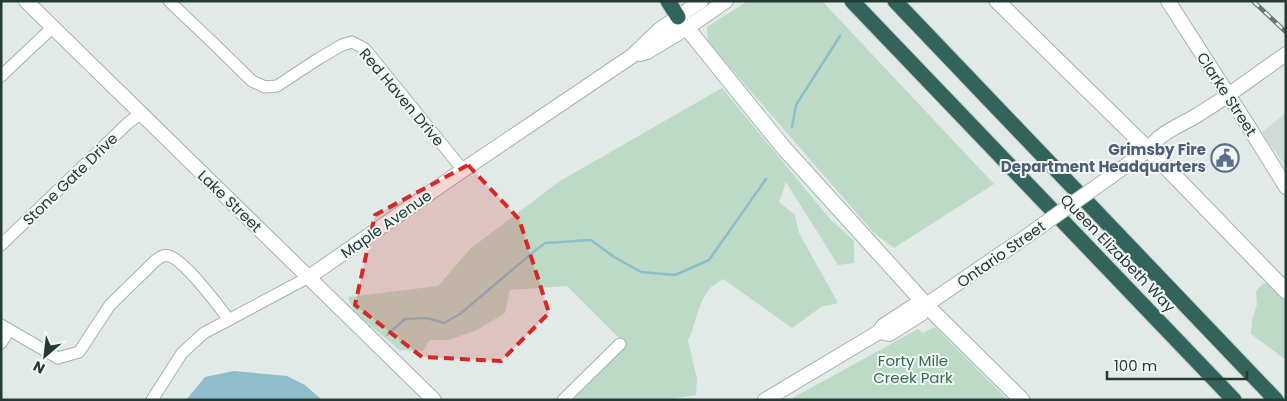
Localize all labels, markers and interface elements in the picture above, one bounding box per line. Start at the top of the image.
street label: Red Haven Drive [355,44,449,150]
street label: Clarke Street [1192,48,1262,140]
street label: Stone Gate Drive [18,128,122,230]
place label: Grimsby Fire Department Headquarters [1001,139,1206,177]
public building icon: Grimsby Fire Department Headquarters [1210,143,1240,173]
street label: Lake Street [193,165,267,237]
street label: Maple Avenue [336,185,436,263]
street label: Queen Elizabeth Way [1056,189,1181,317]
street label: Ontario Street [952,216,1050,292]
north arrow [20,331,70,381]
scale bar [1107,348,1247,380]
park label: Forty Mile Creek Park [873,350,953,388]
text: 100 m [1114,355,1157,376]
text: N [30,356,48,379]

